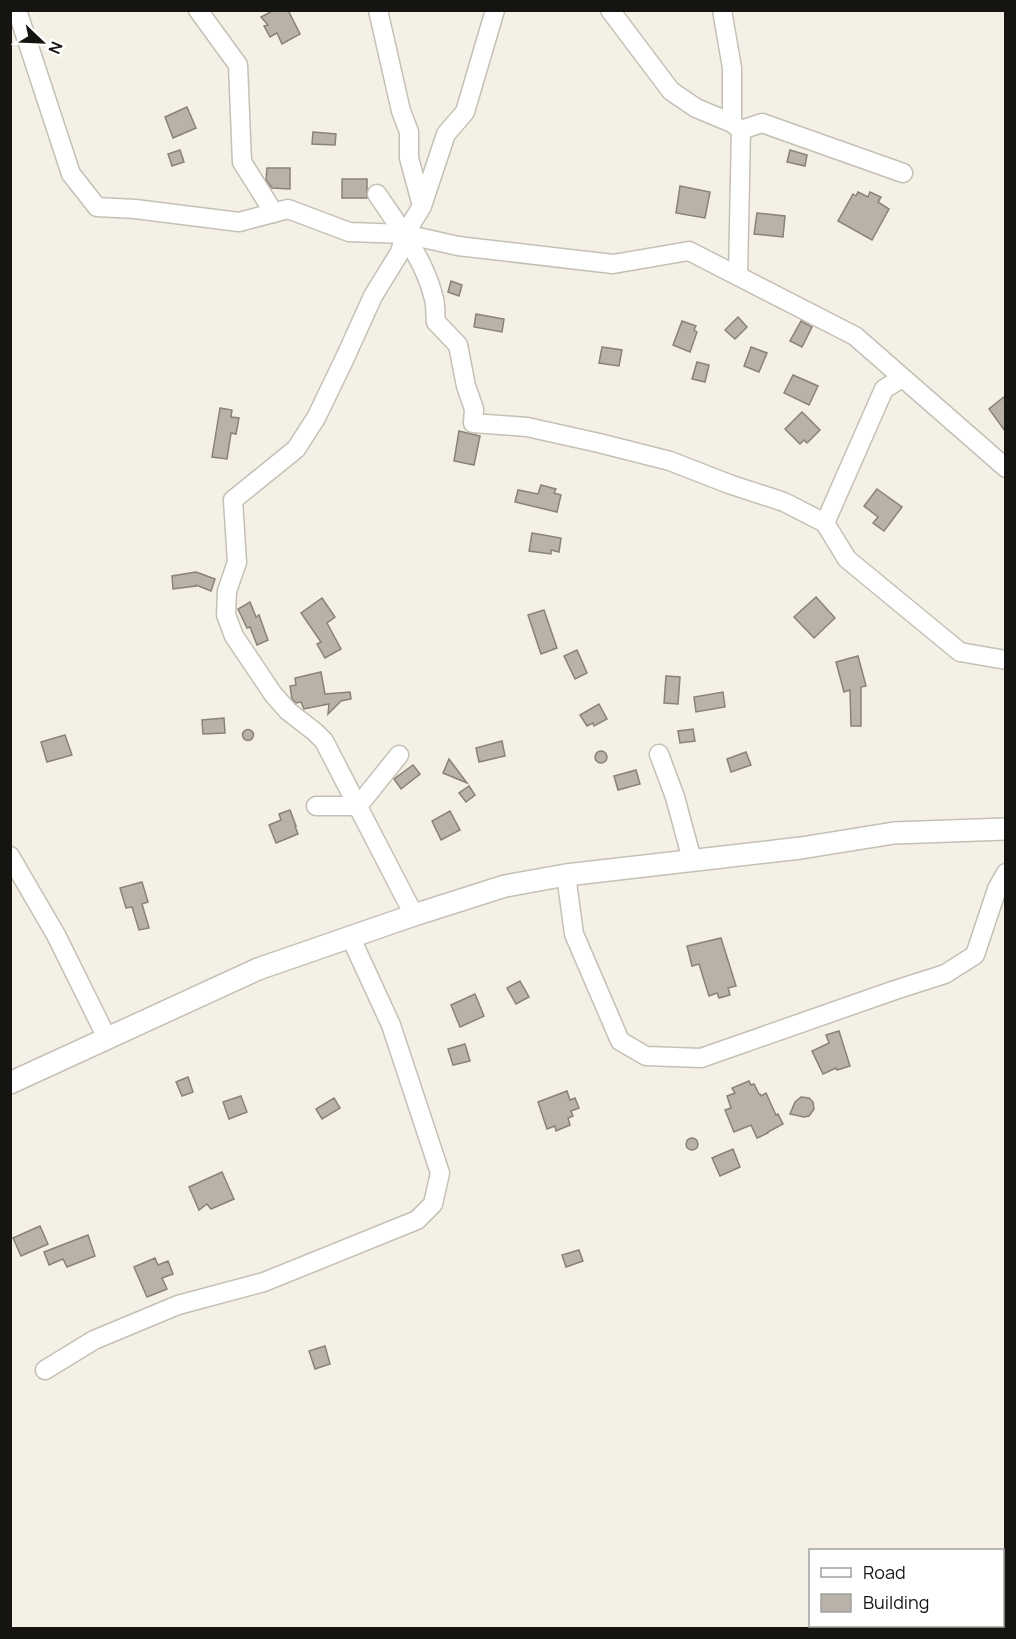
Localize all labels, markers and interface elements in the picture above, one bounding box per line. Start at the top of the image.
north arrow [12,12,72,72]
text: N [43,38,68,57]
legend [809,1549,1004,1627]
text: Road [863,1560,906,1584]
text: Building [863,1590,929,1614]

